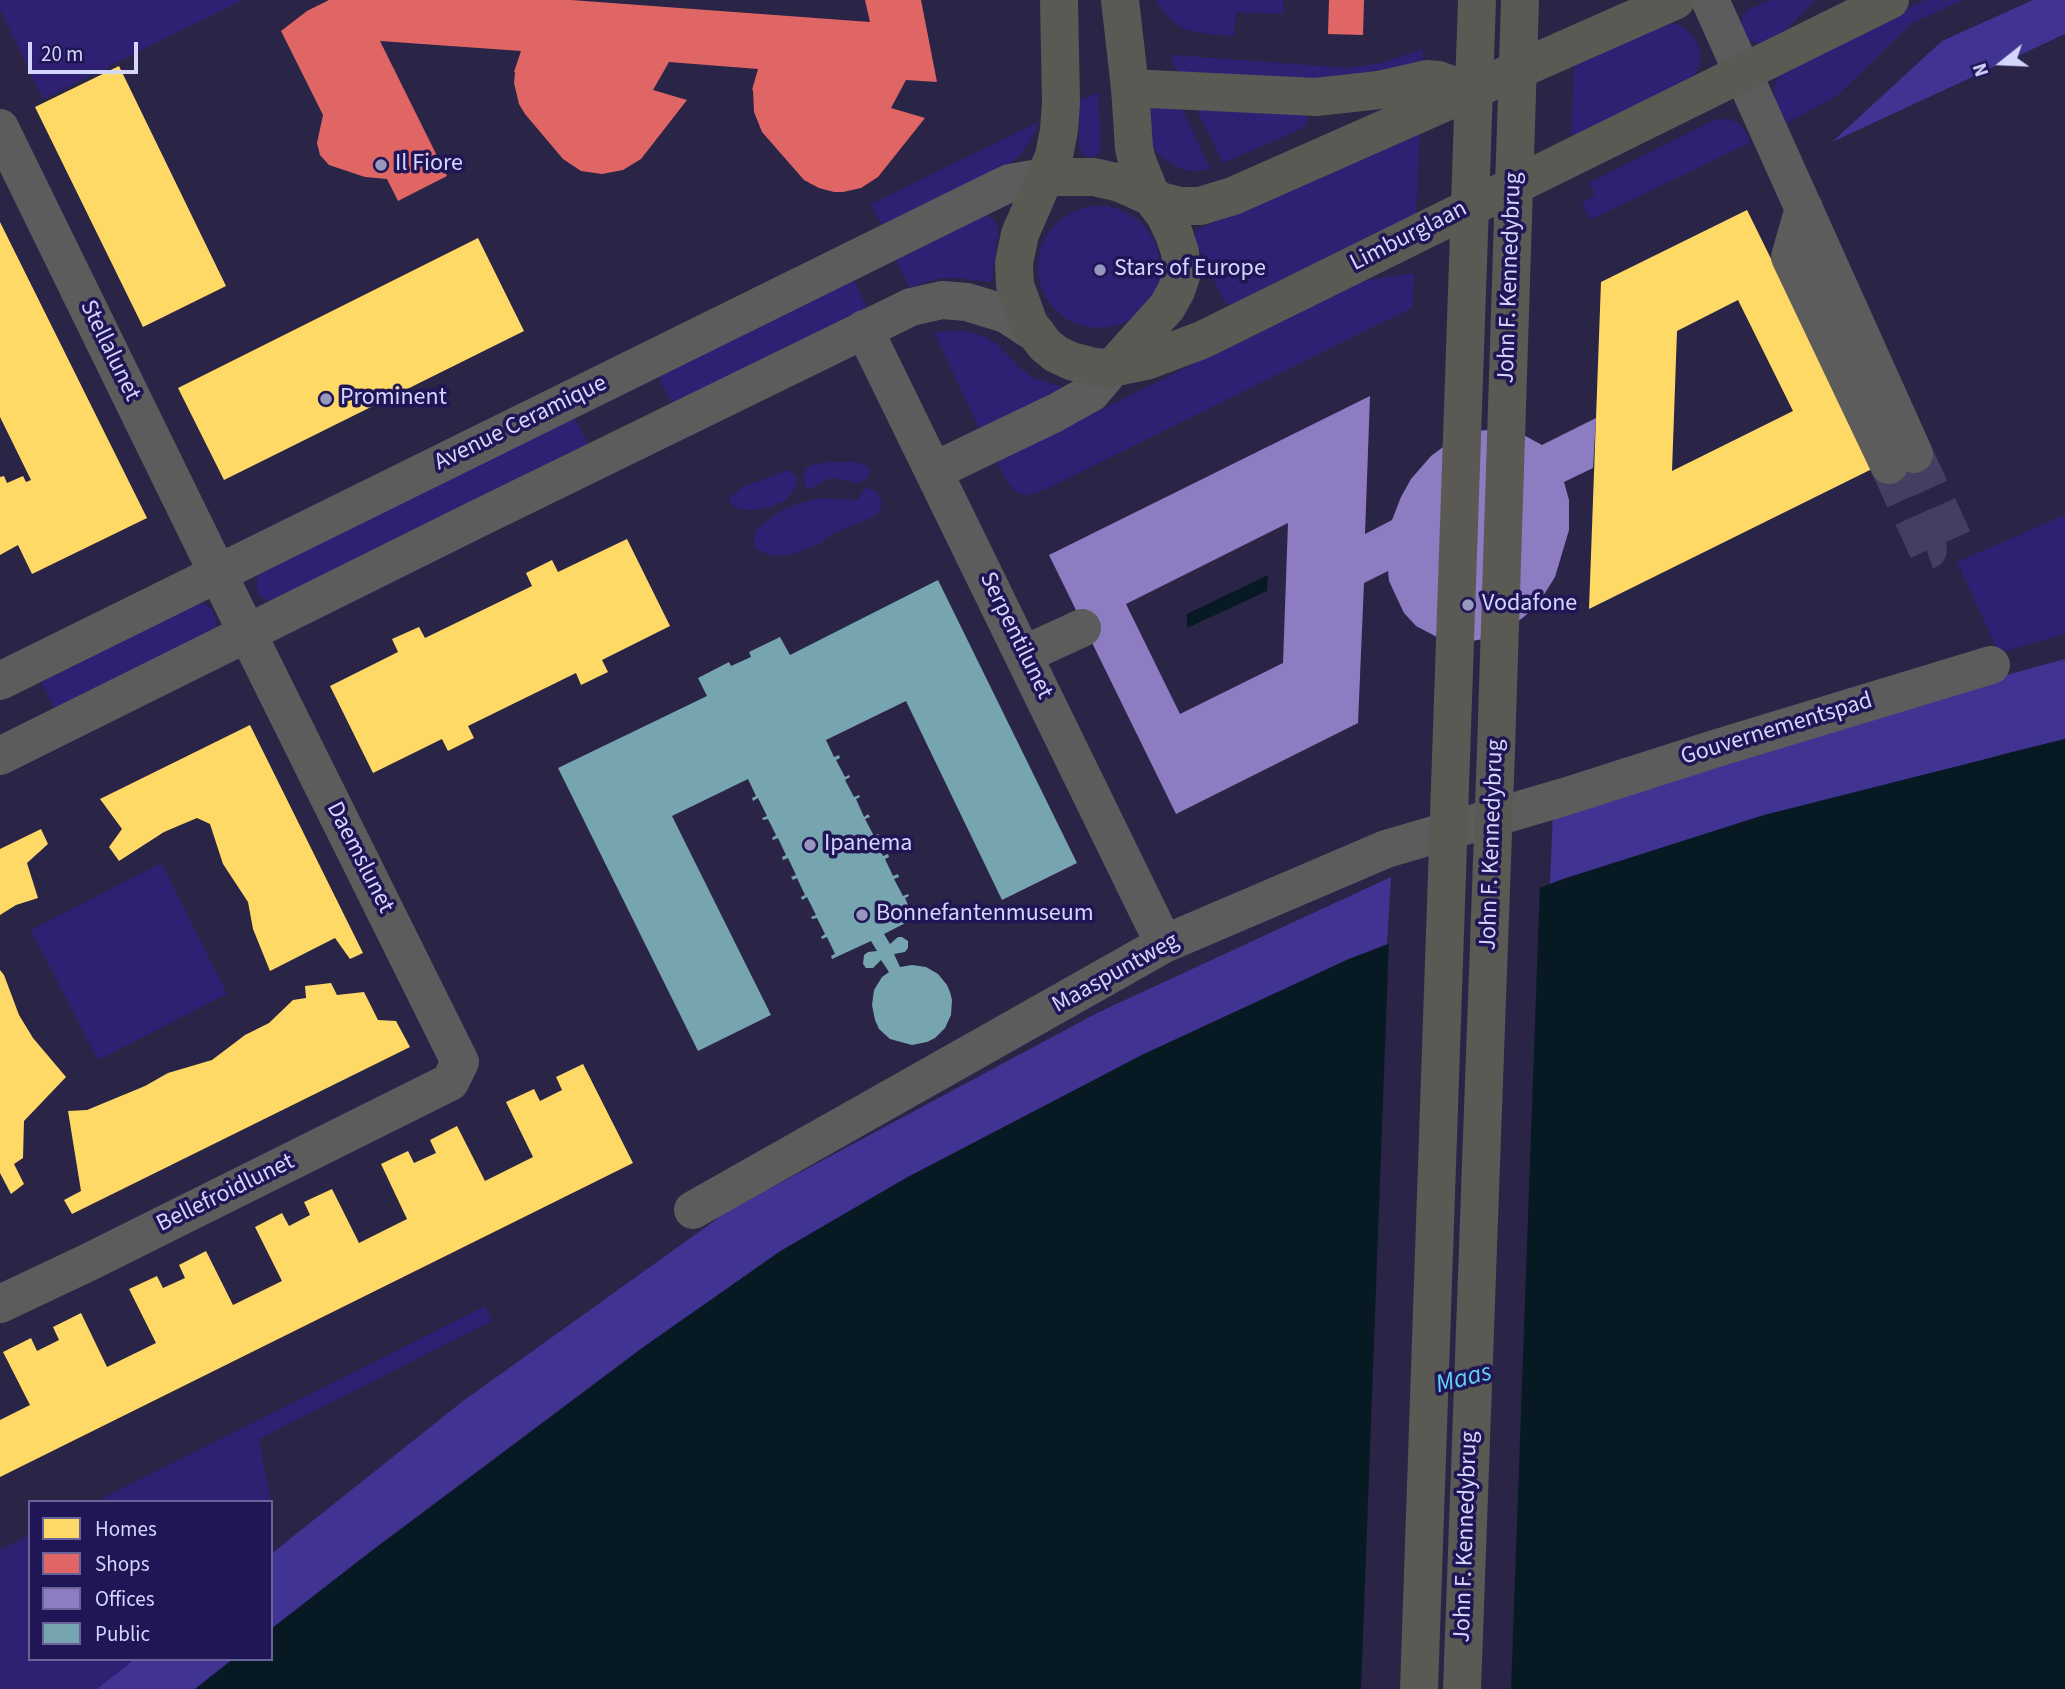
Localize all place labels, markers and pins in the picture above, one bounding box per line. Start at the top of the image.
place label: Il Fiore [395,151,463,179]
marker: Il Fiore [373,157,389,173]
place label: Stars of Europe [1114,256,1266,284]
marker: Stars of Europe [1092,262,1108,278]
place label: Prominent [340,385,447,413]
marker: Prominent [318,391,334,407]
place label: Vodafone [1482,591,1577,619]
marker: Vodafone [1460,597,1476,613]
place label: Ipanema [824,831,912,859]
marker: Ipanema [802,837,818,853]
place label: Bonnefantenmuseum [876,901,1094,929]
marker: Bonnefantenmuseum [854,907,870,923]

